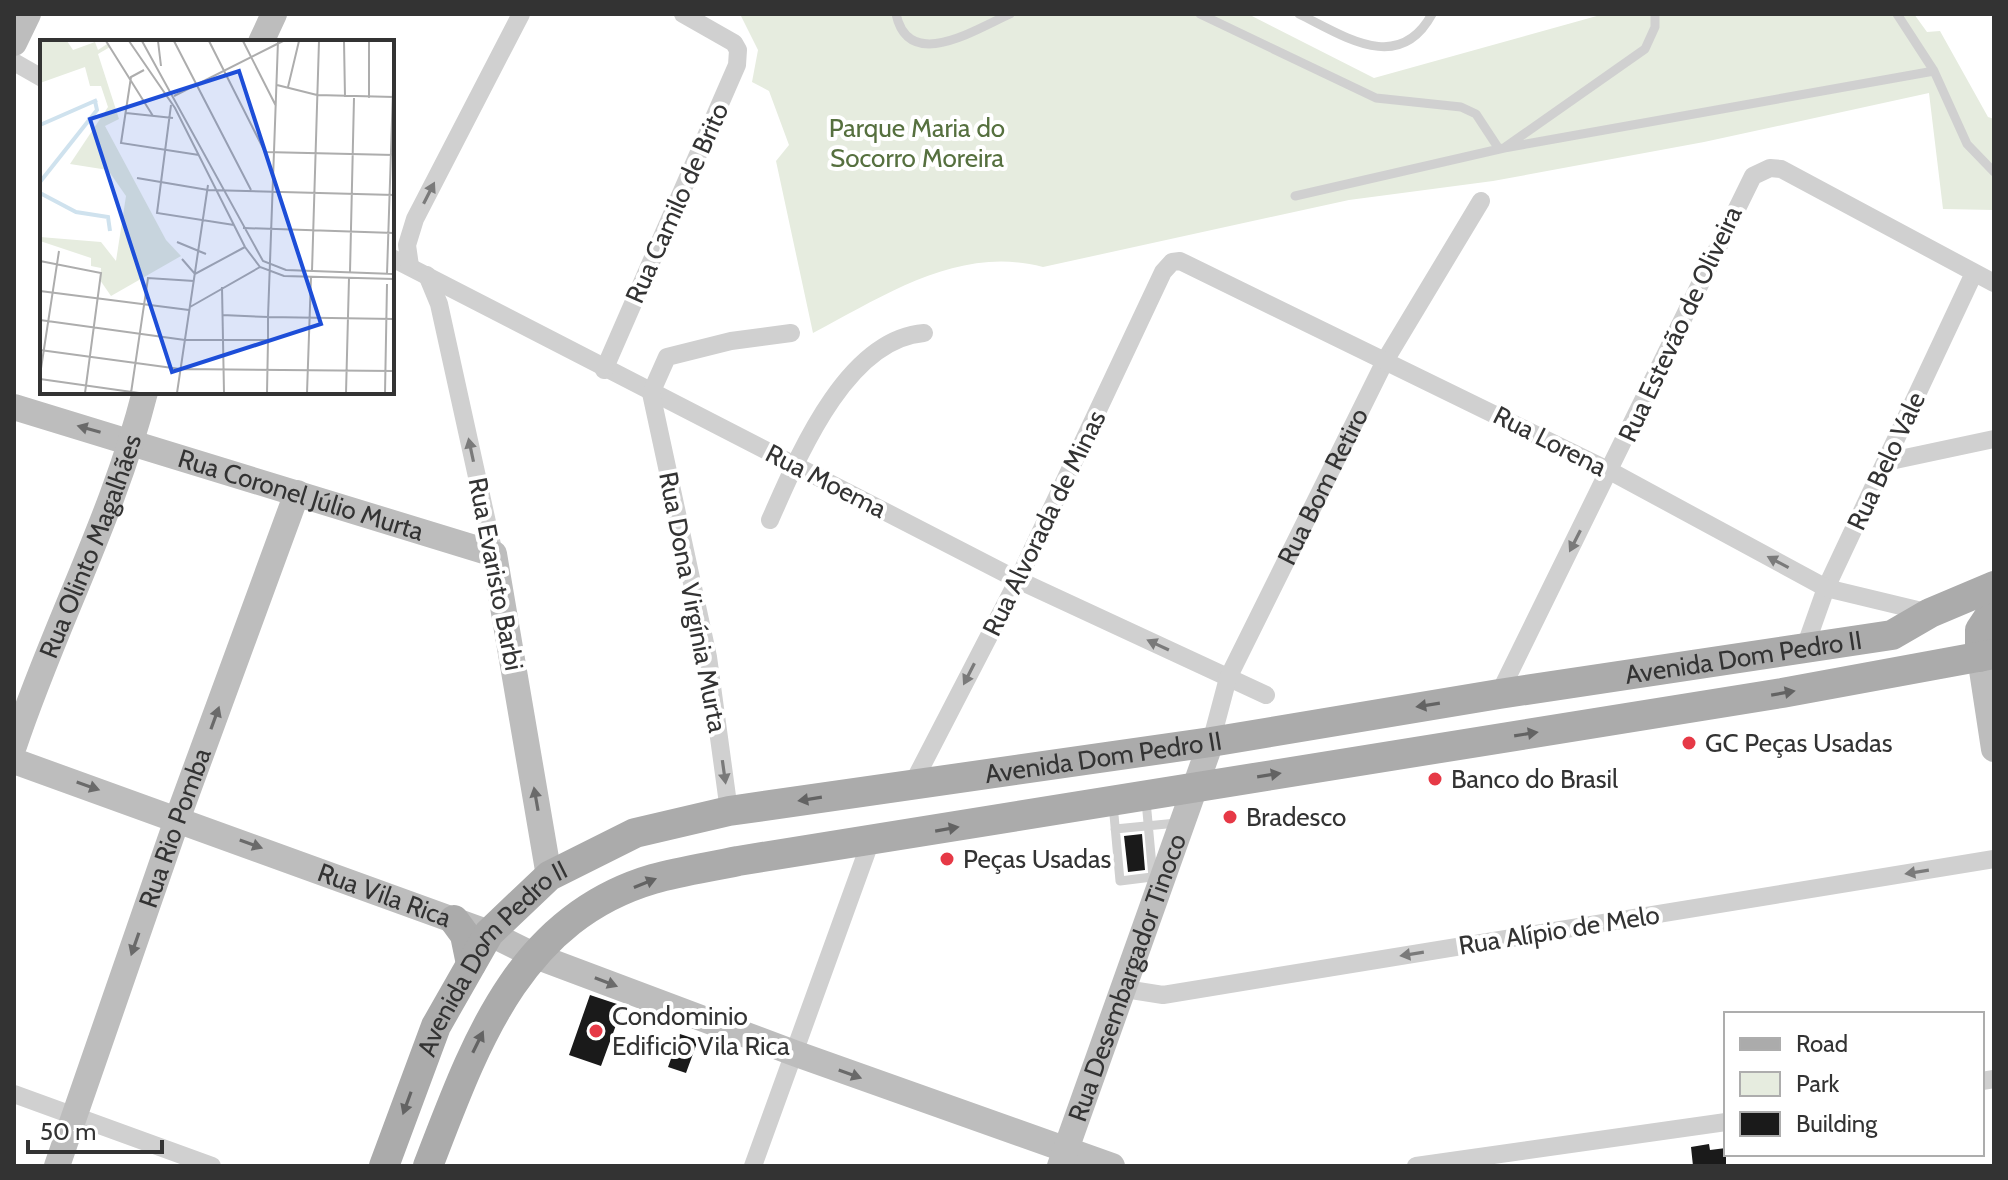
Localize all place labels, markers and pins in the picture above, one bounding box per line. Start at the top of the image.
place label: GC Peças Usadas [1705,727,1893,759]
marker: GC Peças Usadas [1680,734,1698,752]
place label: Banco do Brasil [1451,763,1618,795]
marker: Banco do Brasil [1426,770,1444,788]
place label: Bradesco [1246,801,1346,833]
marker: Bradesco [1221,808,1239,826]
place label: Peças Usadas [963,843,1111,875]
marker: Peças Usadas [938,850,956,868]
place label: Condominio Edificio Vila Rica [612,1000,790,1062]
marker: Condominio Edificio Vila Rica [587,1022,605,1040]

